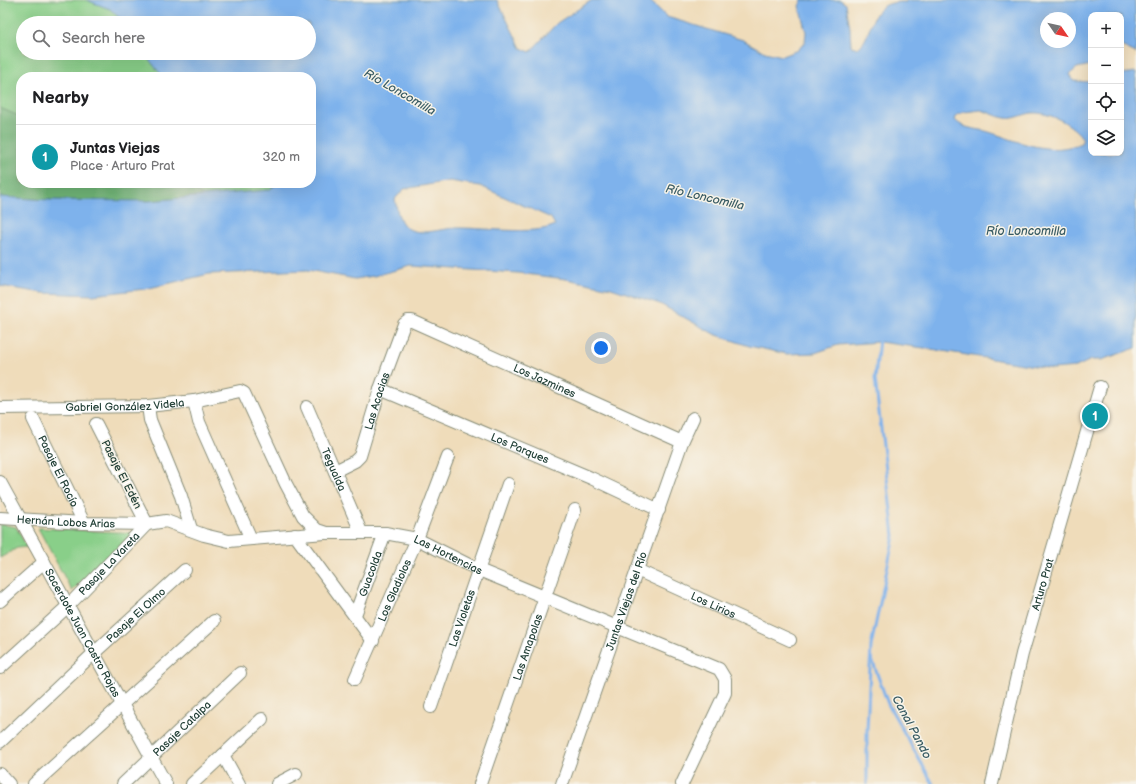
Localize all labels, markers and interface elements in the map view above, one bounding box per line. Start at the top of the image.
north arrow [1040,12,1076,48]
map controls [1088,12,1124,156]
button: + [1088,12,1124,48]
search box [16,16,316,60]
icon: search [30,27,52,49]
text: Search here [62,29,145,48]
button: − [1088,48,1124,84]
water label: Río Loncomilla [361,66,438,119]
button: locate [1088,84,1124,120]
text: Nearby [32,88,89,108]
button: layers [1088,120,1124,156]
text: Juntas Viejas [70,139,160,158]
text: 1 [42,149,48,165]
text: 320 m [262,149,300,165]
text: Place · Arturo Prat [70,158,175,174]
water label: Río Loncomilla [664,181,746,214]
water label: Río Loncomilla [986,224,1066,239]
your location [591,338,611,358]
street label: Los Jazmines [511,361,578,401]
street label: Las Acacias [362,370,393,431]
street label: Gabriel González Videla [65,396,185,414]
pin: 1 [1082,401,1108,431]
street label: Los Parques [489,431,551,467]
street label: Pasaje El Rocío [35,433,81,509]
street label: Pasaje El Edén [99,438,144,511]
street label: Tegualda [318,446,349,493]
street label: Hernán Lobos Arias [16,513,116,531]
street label: Pasaje La Yareta [76,530,143,598]
street label: Las Hortencias [412,532,485,578]
street label: Guacolda [356,549,385,598]
street label: Juntas Viejas del Río [603,550,650,652]
street label: Arturo Prat [1029,556,1057,612]
street label: Los Gladiolos [375,557,414,624]
street label: Sacerdote Juan Castro Rojas [42,566,123,700]
street label: Pasaje El Olmo [104,585,168,645]
street label: Las Violetas [446,587,478,649]
street label: Los Lirios [689,590,738,621]
street label: Las Amapolas [510,612,546,682]
water label: Canal Pando [889,693,935,762]
street label: Pasaje Catalpa [150,698,214,759]

